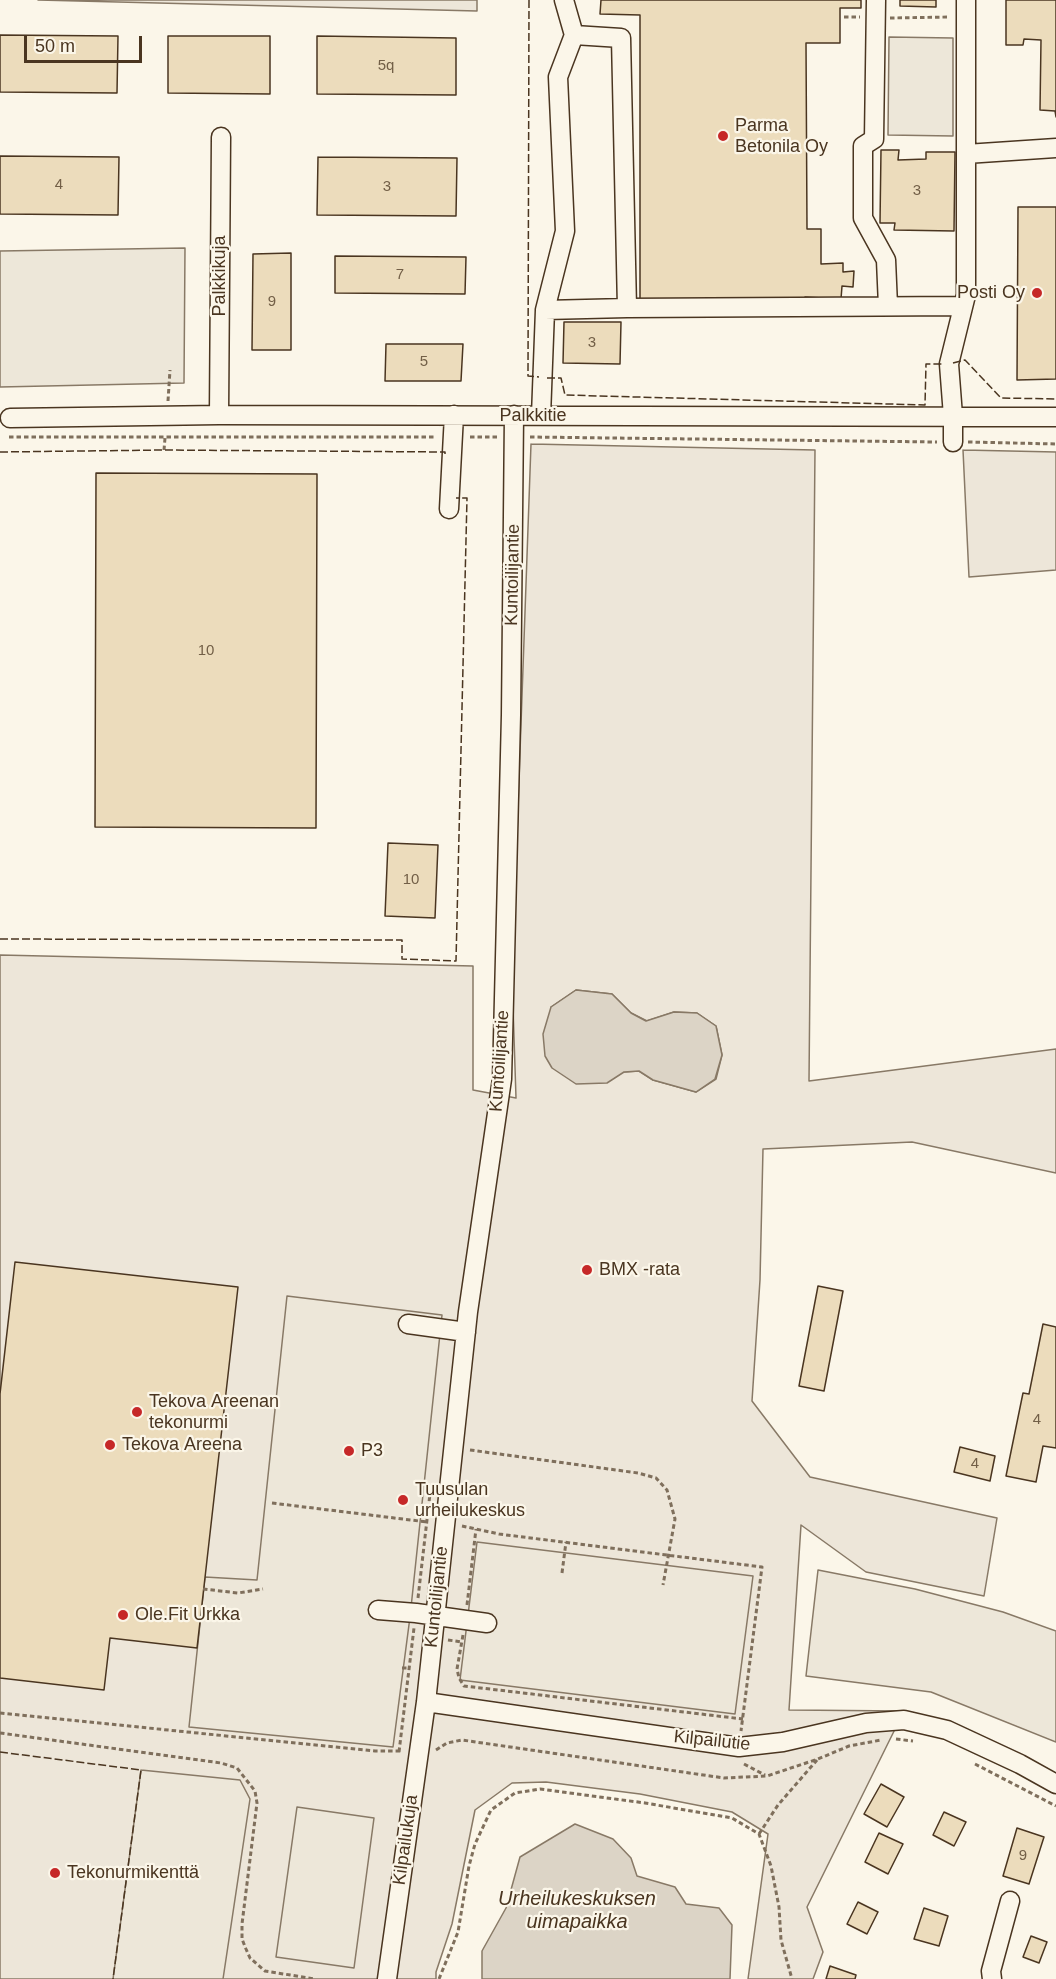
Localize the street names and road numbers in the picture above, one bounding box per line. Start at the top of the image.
street label: Palkkikuja [209,235,231,317]
street label: Palkkitie [499,405,567,427]
street label: Kuntoilijantie [501,524,525,626]
street label: Kuntoilijantie [486,1009,514,1113]
street label: Kuntoilijantie [421,1545,453,1649]
street label: Kilpailutie [673,1726,751,1756]
street label: Kilpailukuja [389,1793,423,1887]

